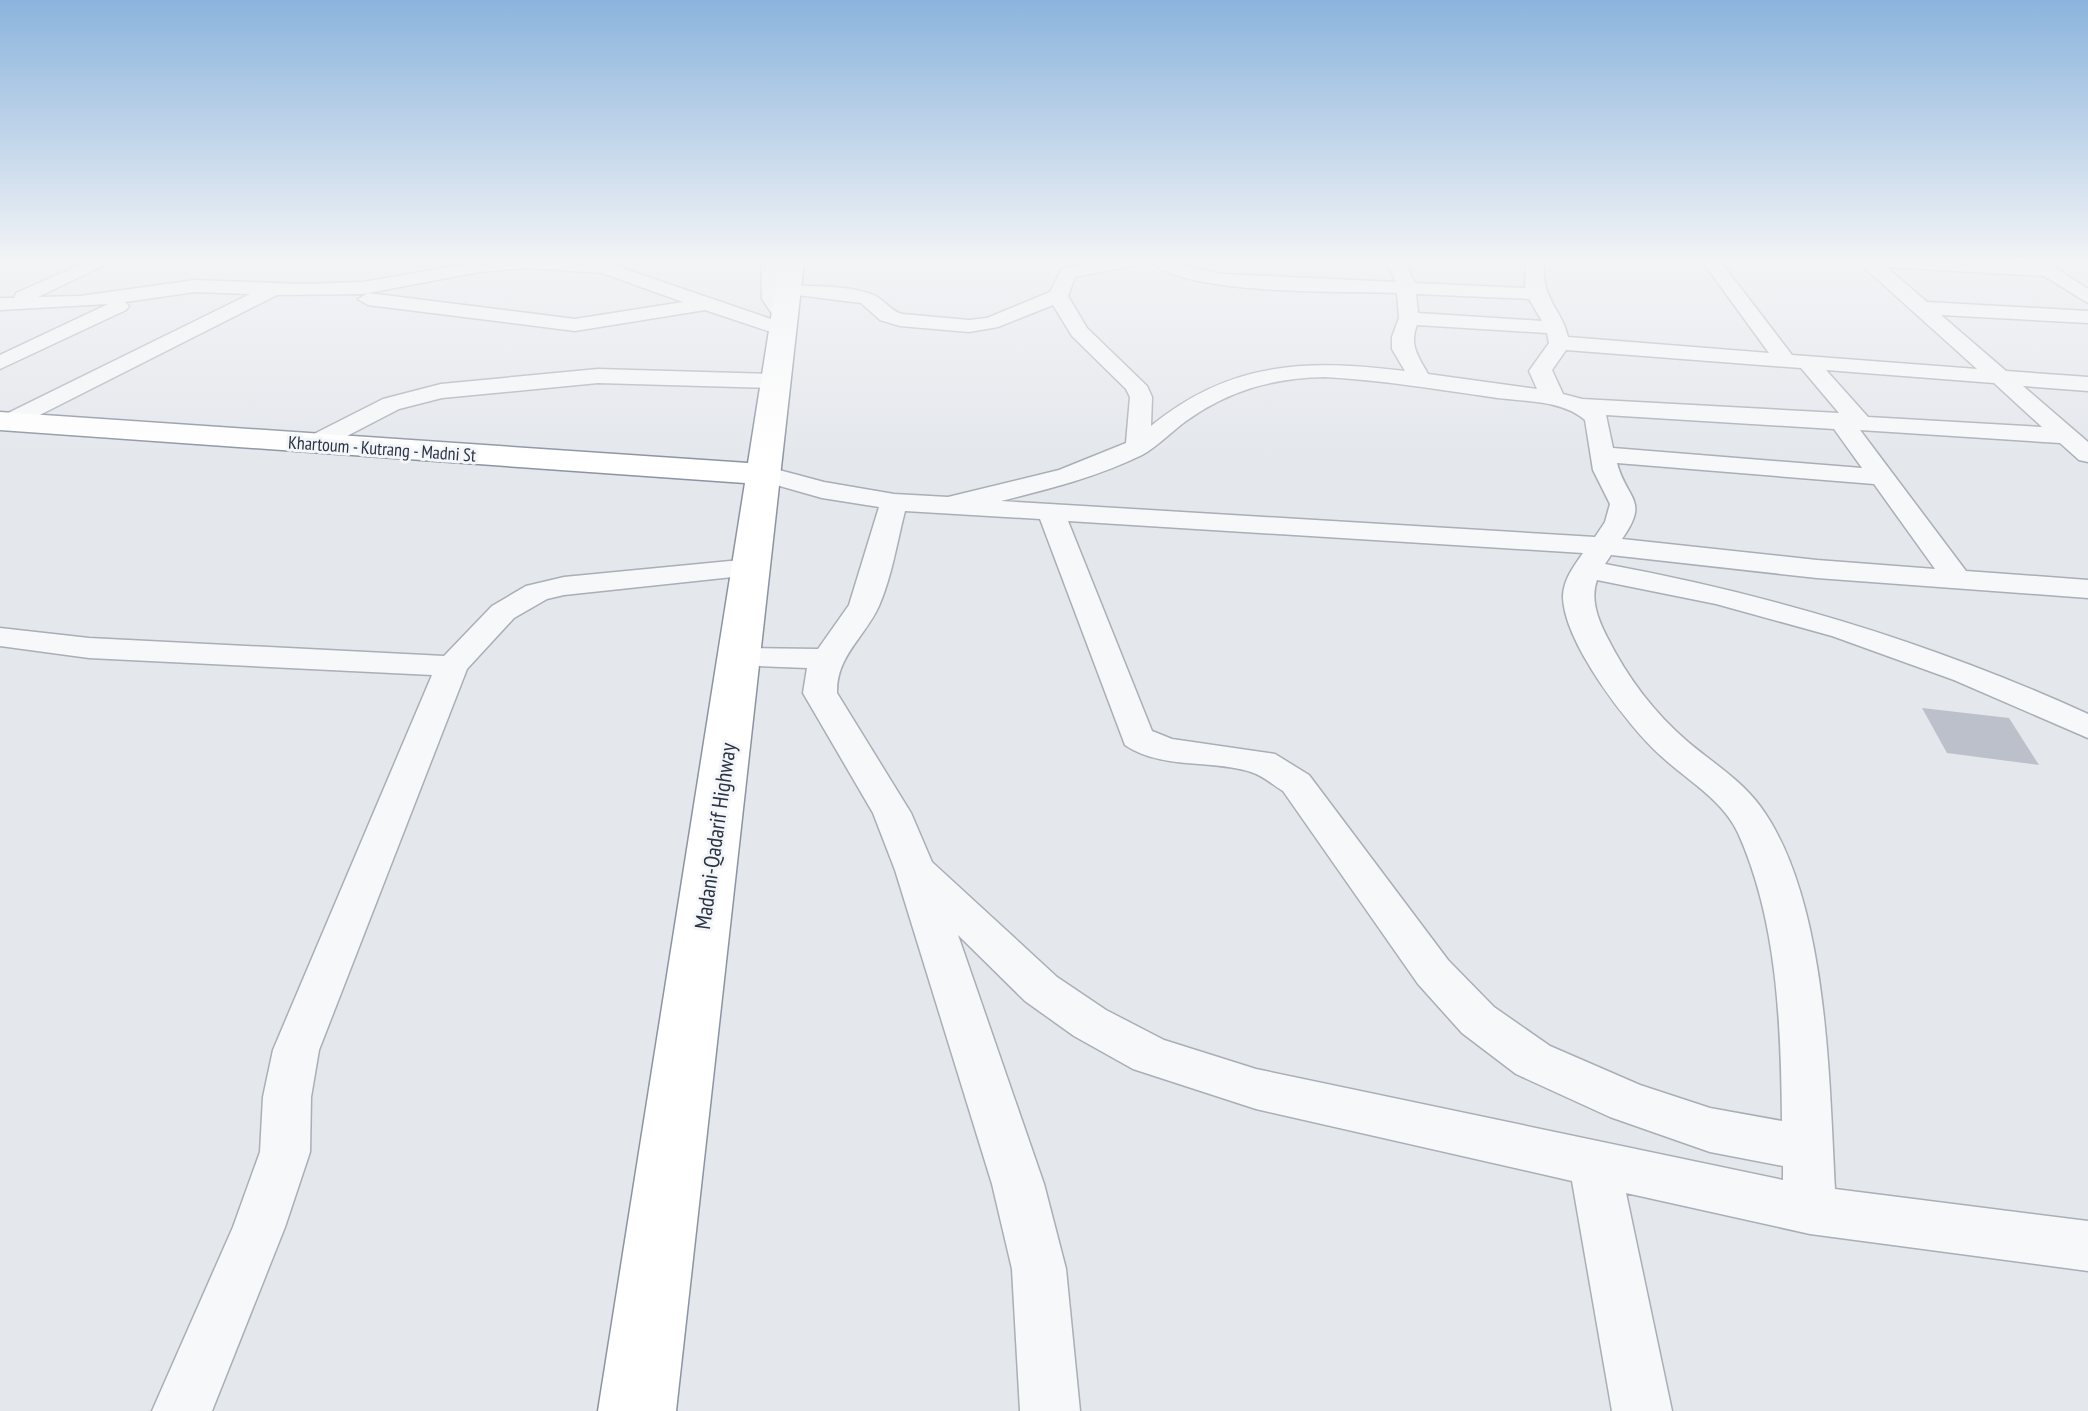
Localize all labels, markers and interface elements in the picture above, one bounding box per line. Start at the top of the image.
street label: Khartoum - Kutrang - Madni St [287,430,477,467]
street label: Madani-Qadarif Highway [688,740,742,931]

